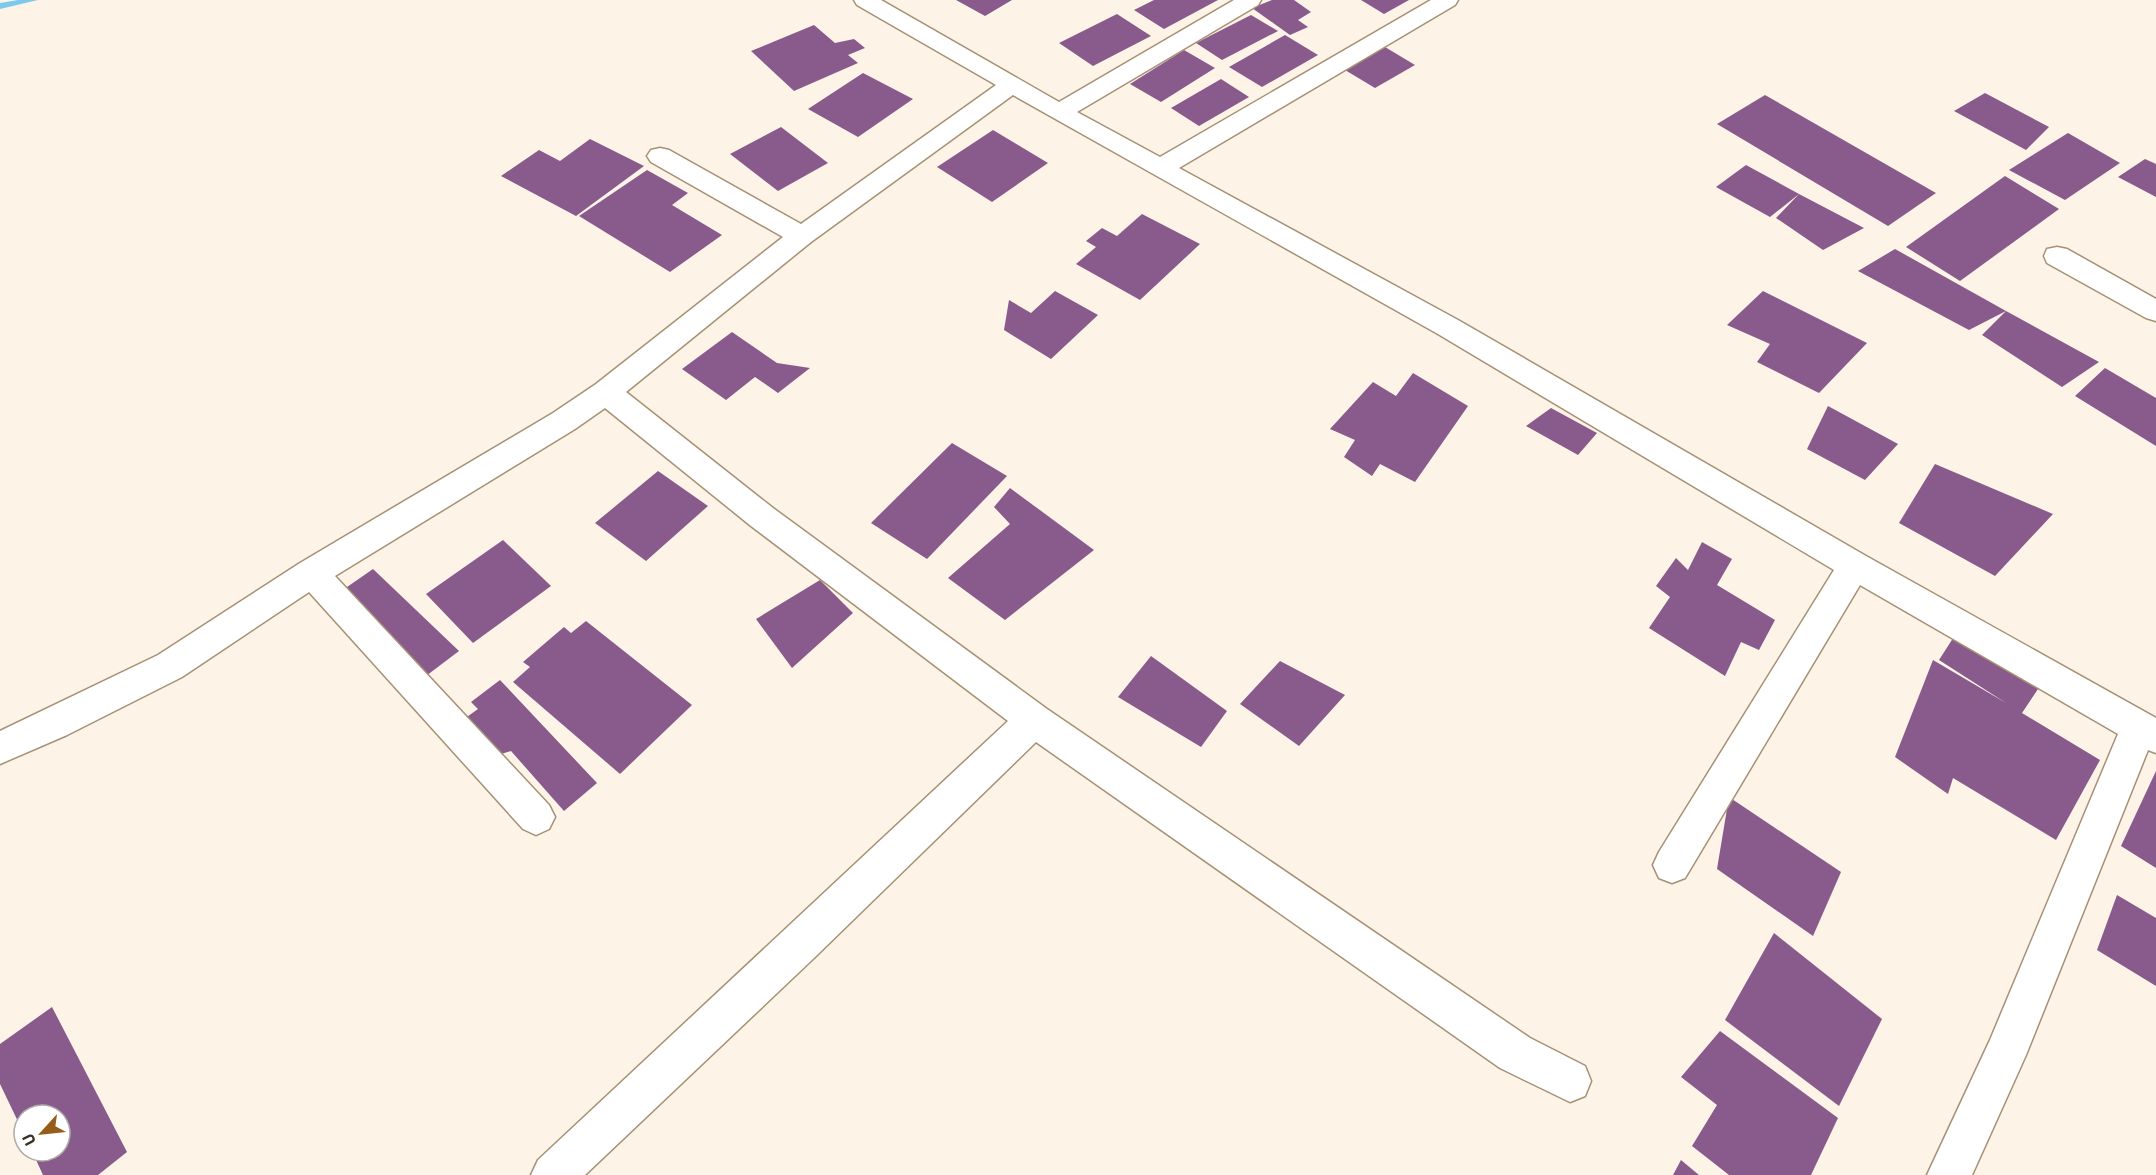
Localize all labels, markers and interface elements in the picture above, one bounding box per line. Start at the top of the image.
north arrow [12,1103,72,1163]
text: U [17,1130,40,1149]

